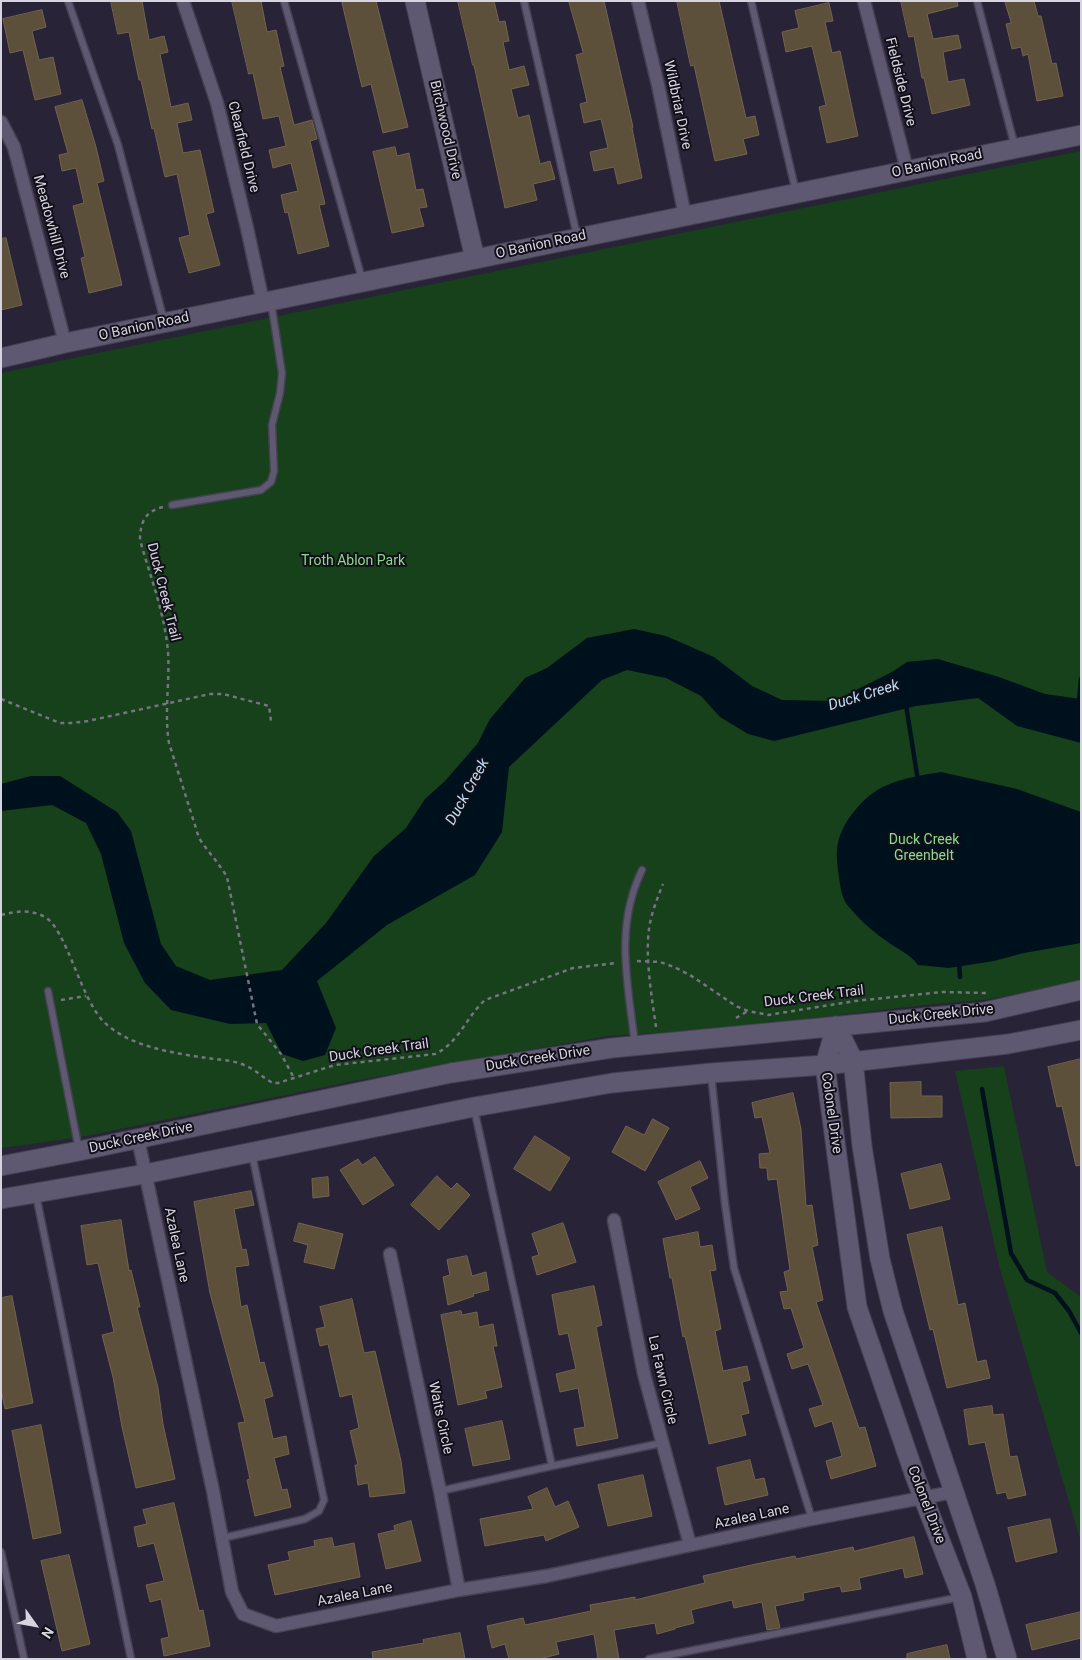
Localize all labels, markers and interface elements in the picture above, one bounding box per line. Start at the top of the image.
street label: Fieldside Drive [881,36,919,128]
street label: Wildbriar Drive [659,59,695,151]
street label: Birchwood Drive [425,79,465,181]
street label: Clearfield Drive [224,100,262,194]
street label: O Banion Road [890,146,984,182]
street label: Meadowhill Drive [29,173,73,281]
street label: O Banion Road [494,227,588,263]
street label: O Banion Road [97,309,191,345]
street label: Duck Creek Trail [143,541,183,643]
park label: Troth Ablon Park [301,553,405,569]
water label: Duck Creek [826,677,902,715]
water label: Duck Creek [442,756,494,828]
park label: Duck Creek Greenbelt [889,832,959,864]
street label: Duck Creek Trail [763,983,865,1011]
street label: Duck Creek Drive [888,1001,994,1029]
street label: Duck Creek Trail [328,1036,430,1066]
street label: Duck Creek Drive [485,1042,591,1076]
street label: Colonel Drive [817,1071,845,1155]
street label: Duck Creek Drive [88,1119,194,1157]
street label: Azalea Lane [160,1206,192,1284]
street label: La Fawn Circle [644,1334,680,1426]
street label: Waits Circle [424,1380,456,1456]
street label: Colonel Drive [903,1464,949,1546]
street label: Azalea Lane [713,1501,791,1533]
street label: Azalea Lane [316,1580,394,1610]
north arrow [10,1600,60,1650]
text: N [38,1625,57,1641]

